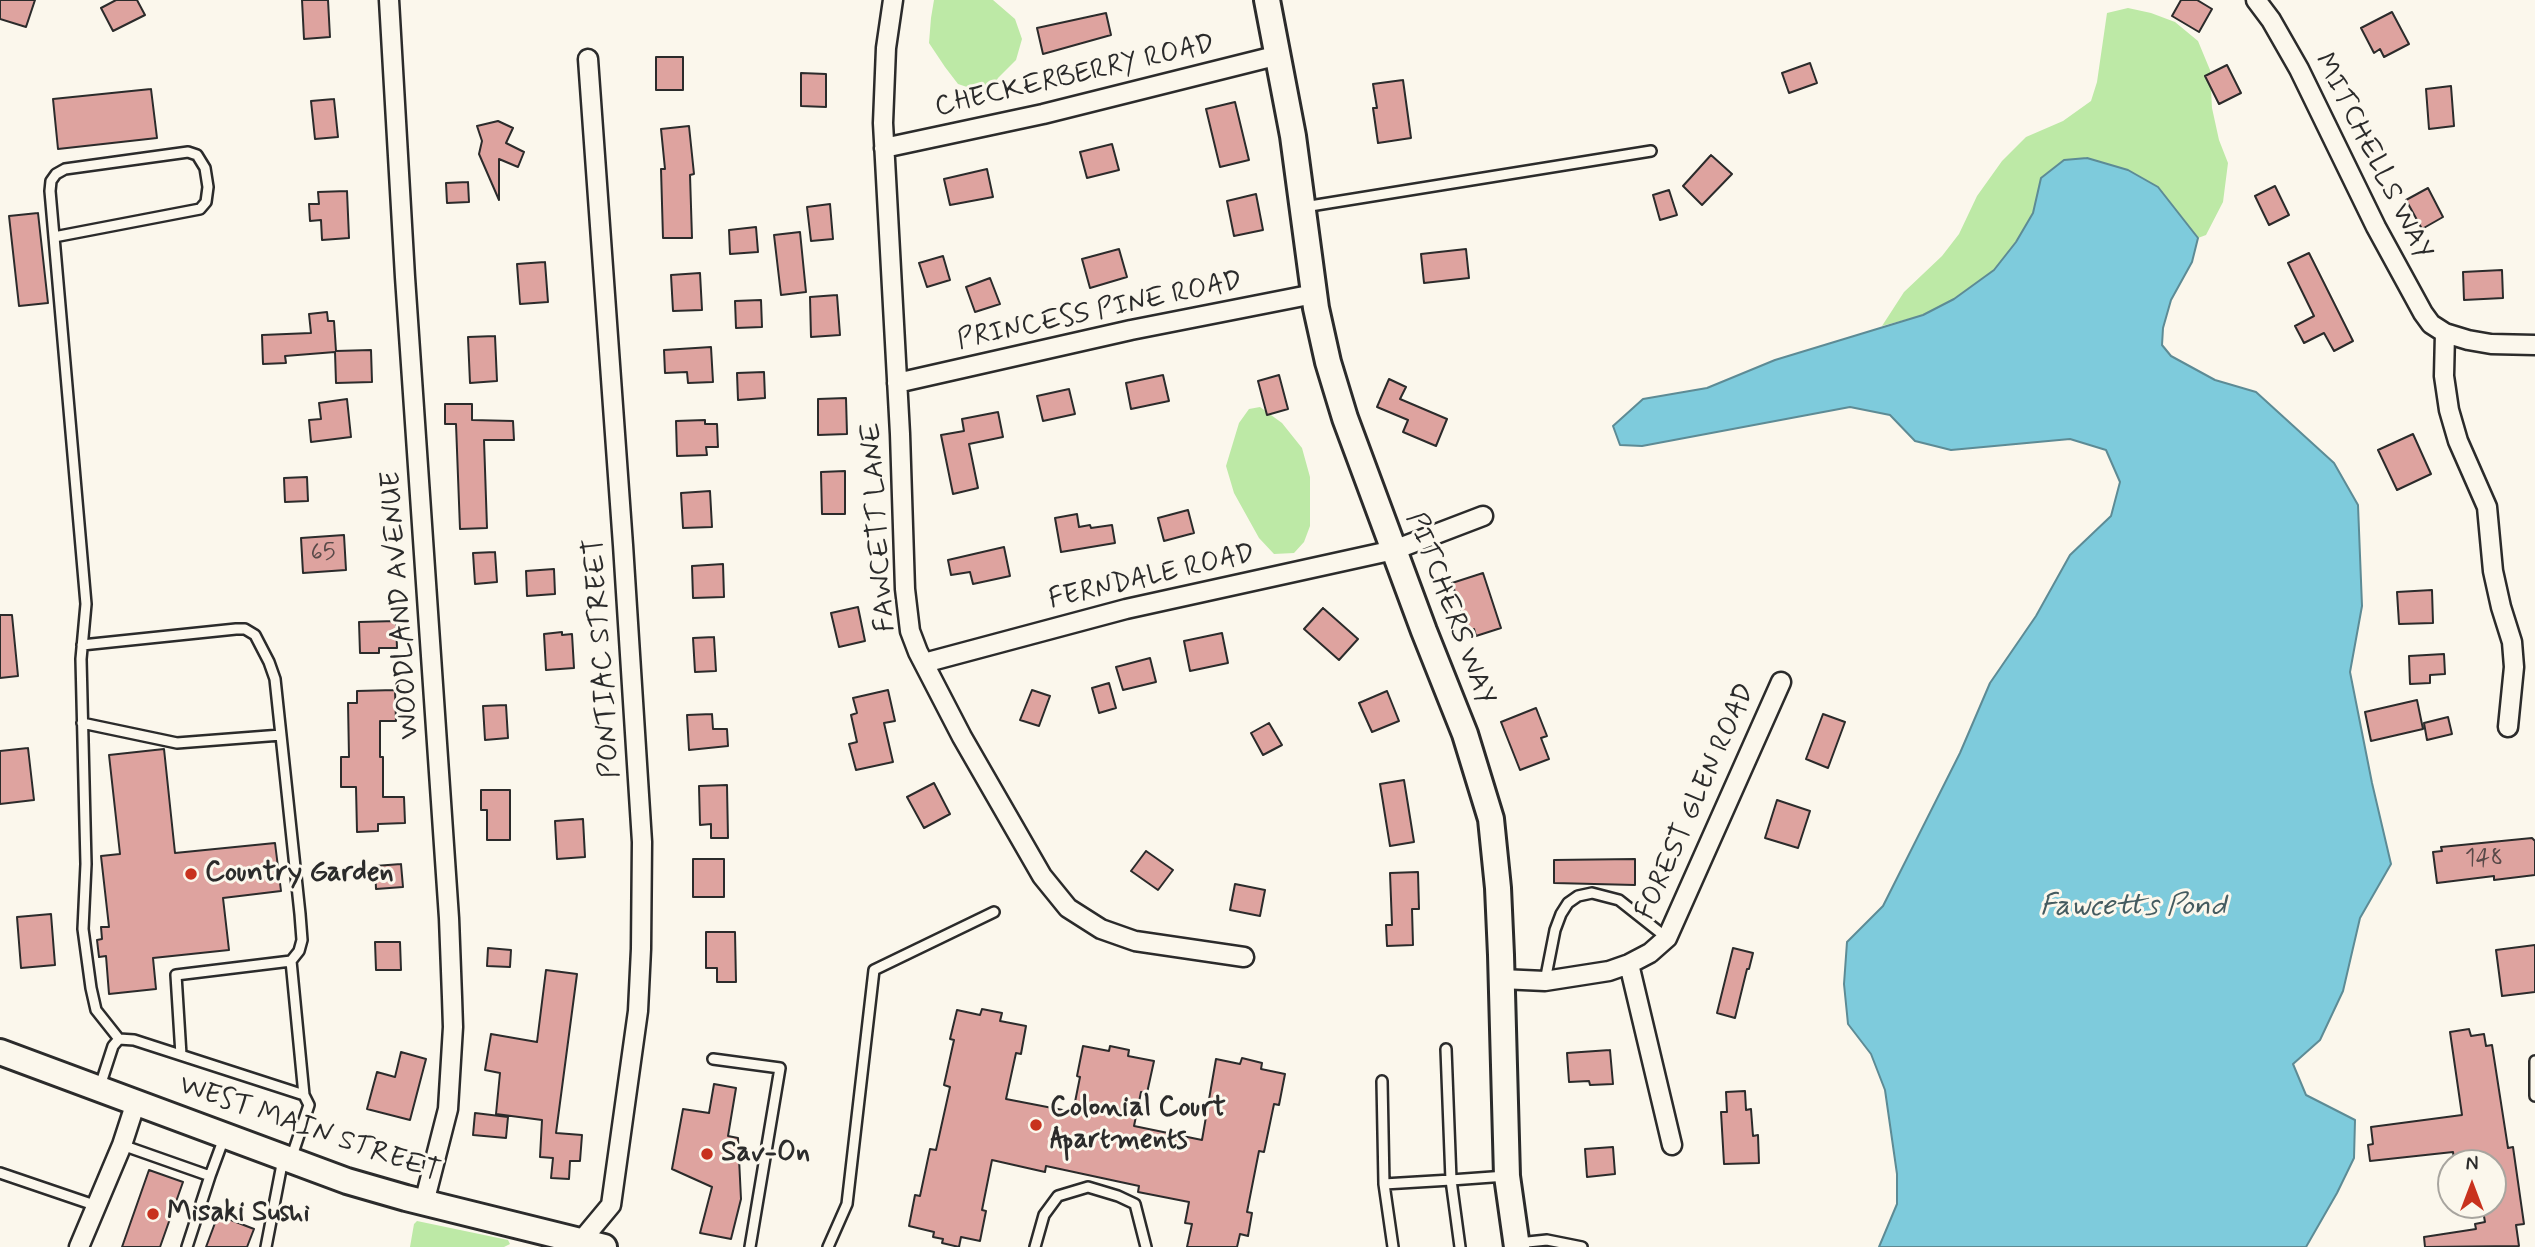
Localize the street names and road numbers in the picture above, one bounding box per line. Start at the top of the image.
street label: CHECKERBERRY ROAD [932,28,1218,126]
street label: MITCHELLS WAY [2305,48,2439,266]
street label: PRINCESS PINE ROAD [954,265,1246,359]
street label: FAWCETT LANE [856,421,904,633]
street label: WOODLAND AVENUE [376,470,428,740]
street label: PITCHERS WAY [1397,508,1501,710]
street label: PONTIAC STREET [579,537,629,779]
street label: FERNDALE ROAD [1046,538,1258,618]
street label: FOREST GLEN ROAD [1630,679,1764,925]
street label: WEST MAIN STREET [174,1070,444,1190]

